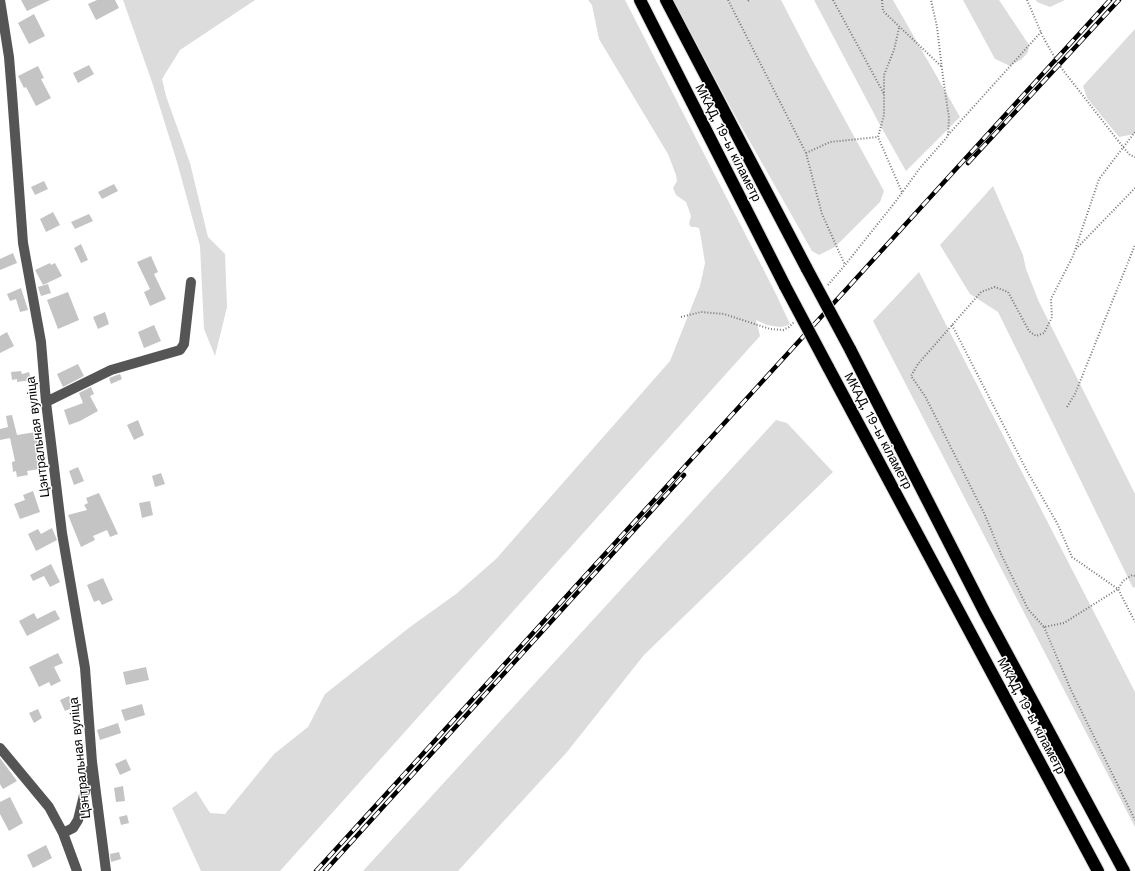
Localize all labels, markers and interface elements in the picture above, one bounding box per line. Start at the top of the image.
street label: МКАД, 19-ы кіламетр [692,82,764,204]
street label: МКАД, 19-ы кіламетр [841,370,915,492]
street label: Цэнтральная вуліца [23,375,53,499]
street label: МКАД, 19-ы кіламетр [994,655,1068,777]
street label: Цэнтральная вуліца [66,696,94,820]

